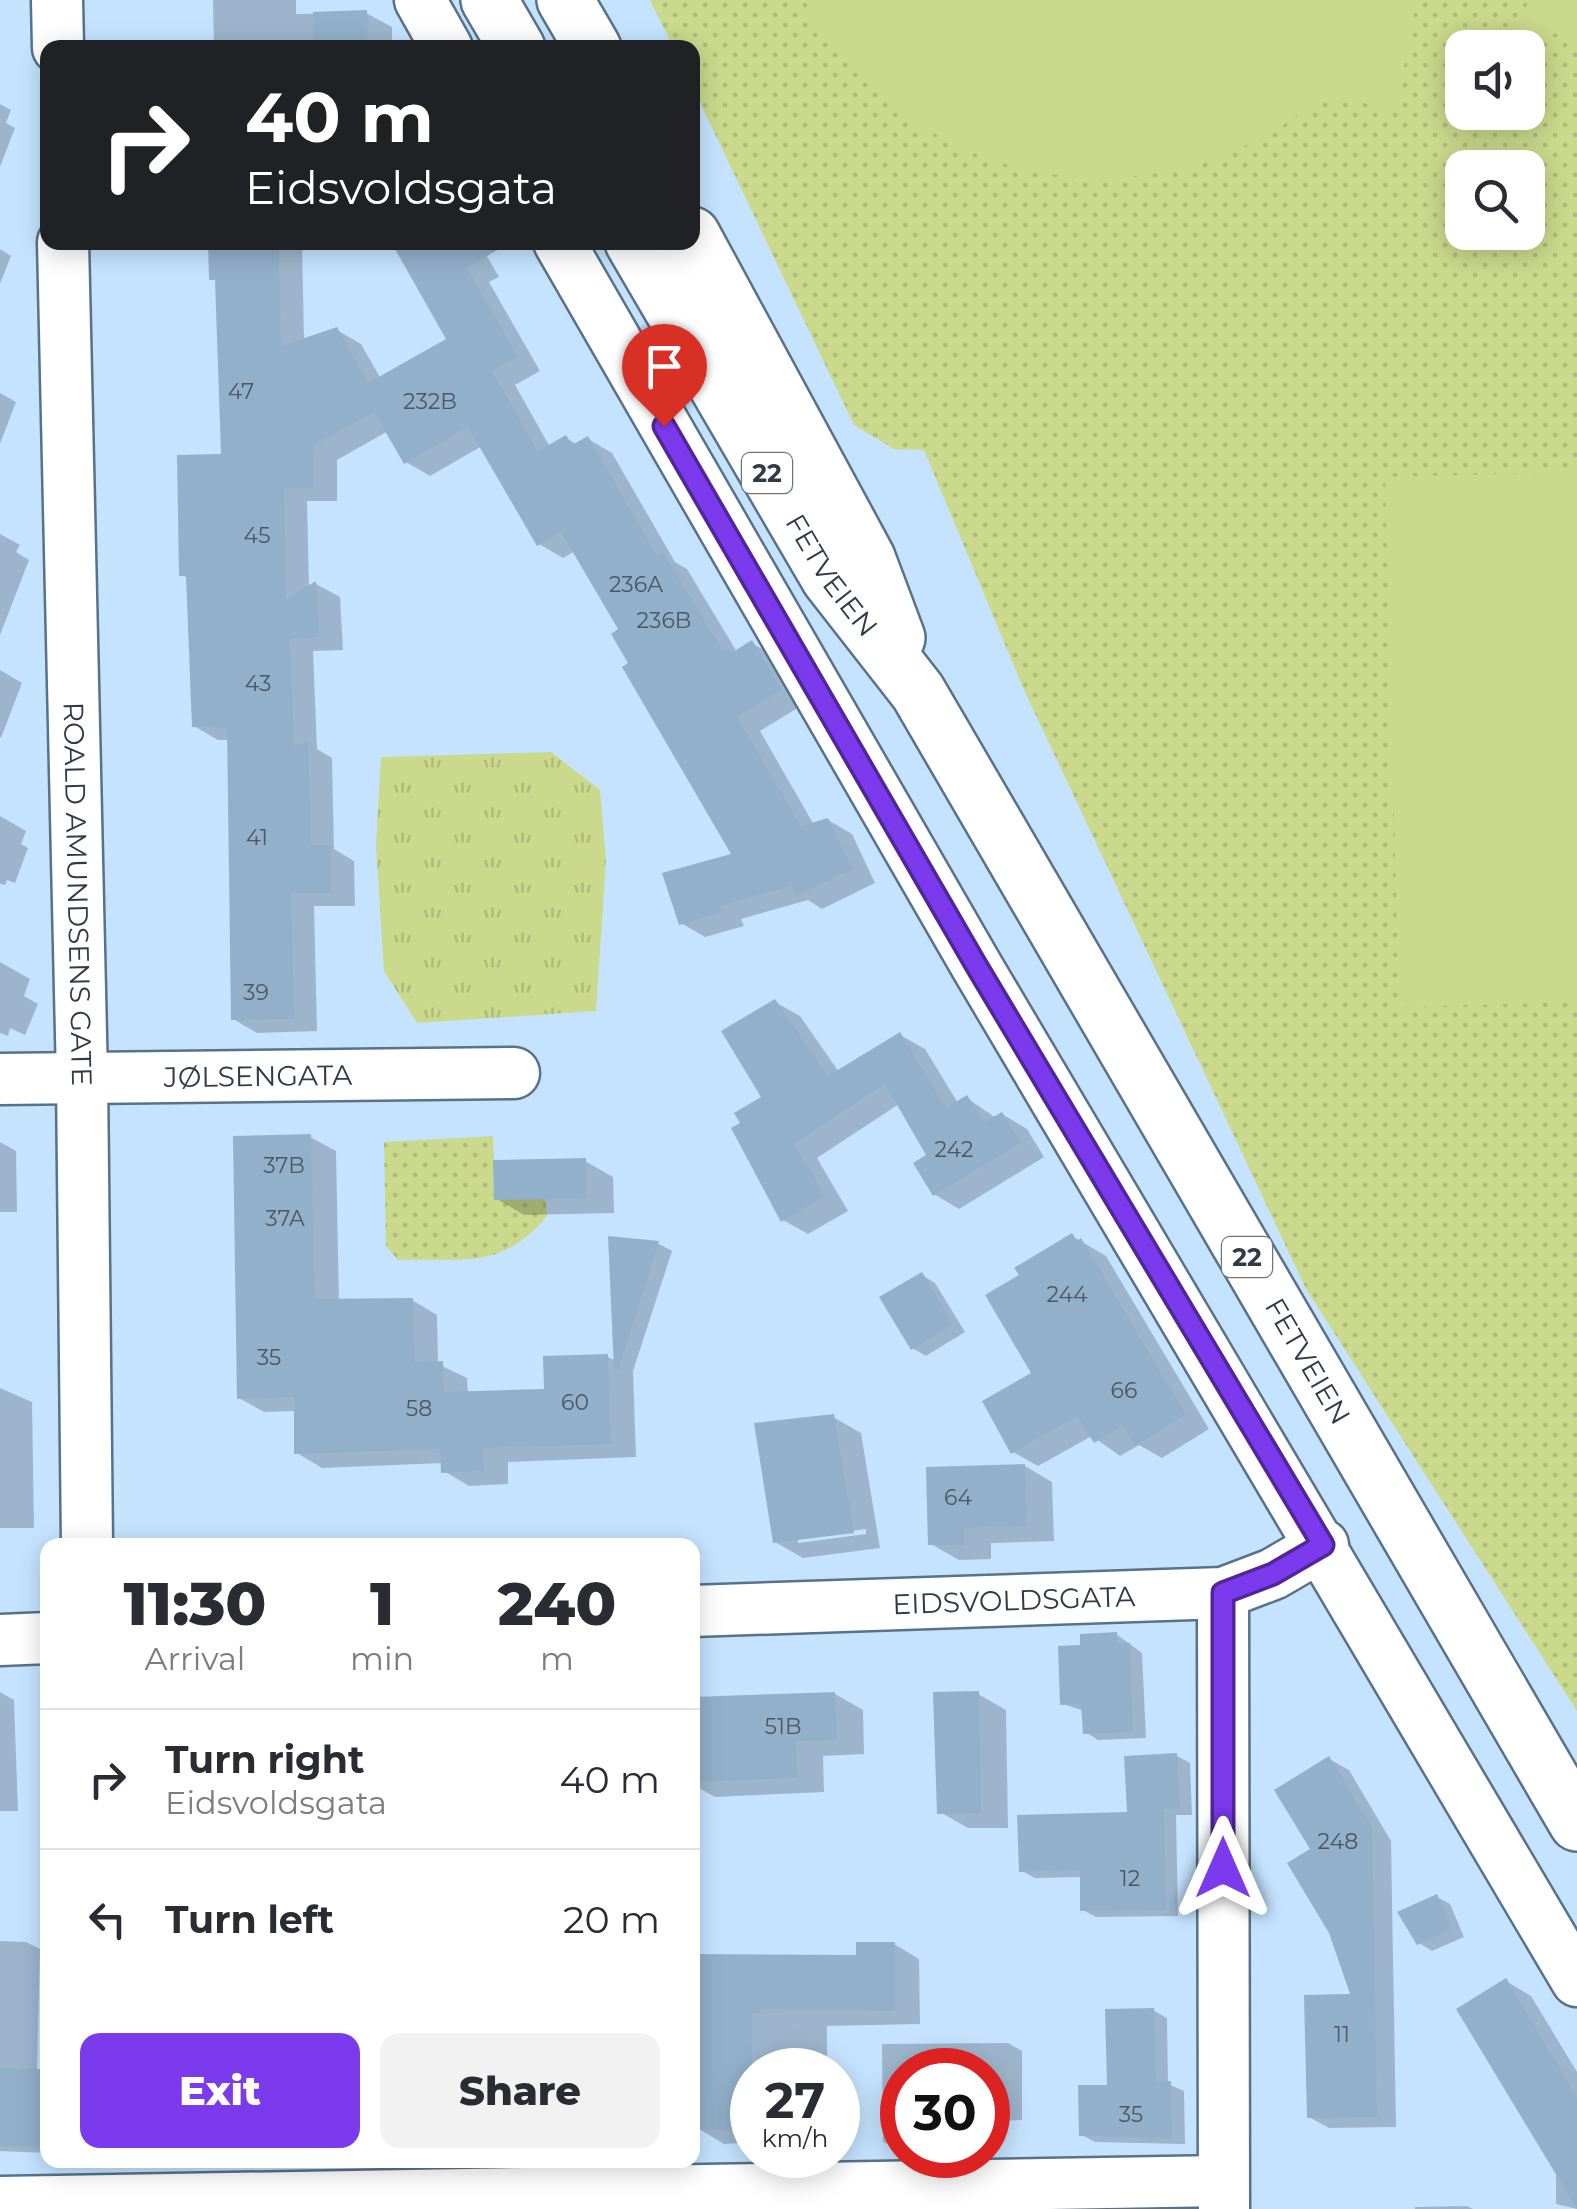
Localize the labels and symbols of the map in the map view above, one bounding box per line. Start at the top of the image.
pin [622,324,707,427]
house number: 47 [228,378,254,405]
house number: 232B [403,388,457,415]
road number: 22 [742,453,792,493]
street label: FETVEIEN [778,508,885,643]
house number: 45 [244,522,270,549]
house number: 236A [609,571,663,598]
house number: 236B [637,607,691,634]
house number: 43 [245,670,271,697]
street label: ROALD AMUNDSENS GATE [56,701,99,1086]
house number: 41 [246,824,268,851]
house number: 39 [243,979,269,1006]
street label: JØLSENGATA [163,1058,353,1094]
house number: 242 [935,1136,974,1163]
house number: 37B [263,1152,305,1179]
house number: 37A [265,1205,305,1232]
road number: 22 [1222,1237,1272,1277]
house number: 244 [1046,1281,1088,1308]
street label: FETVEIEN [1258,1292,1358,1430]
house number: 35 [257,1344,281,1371]
house number: 66 [1111,1377,1137,1404]
house number: 60 [561,1389,589,1416]
house number: 58 [406,1395,432,1422]
house number: 64 [944,1484,972,1511]
street label: EIDSVOLDSGATA [892,1579,1137,1621]
house number: 51B [765,1713,801,1740]
position arrow [1171,1816,1275,1920]
house number: 248 [1318,1828,1358,1855]
house number: 12 [1120,1865,1140,1892]
house number: 11 [1334,2021,1350,2048]
speed limit sign: 30 [880,2048,1010,2178]
house number: 35 [1119,2101,1143,2128]

